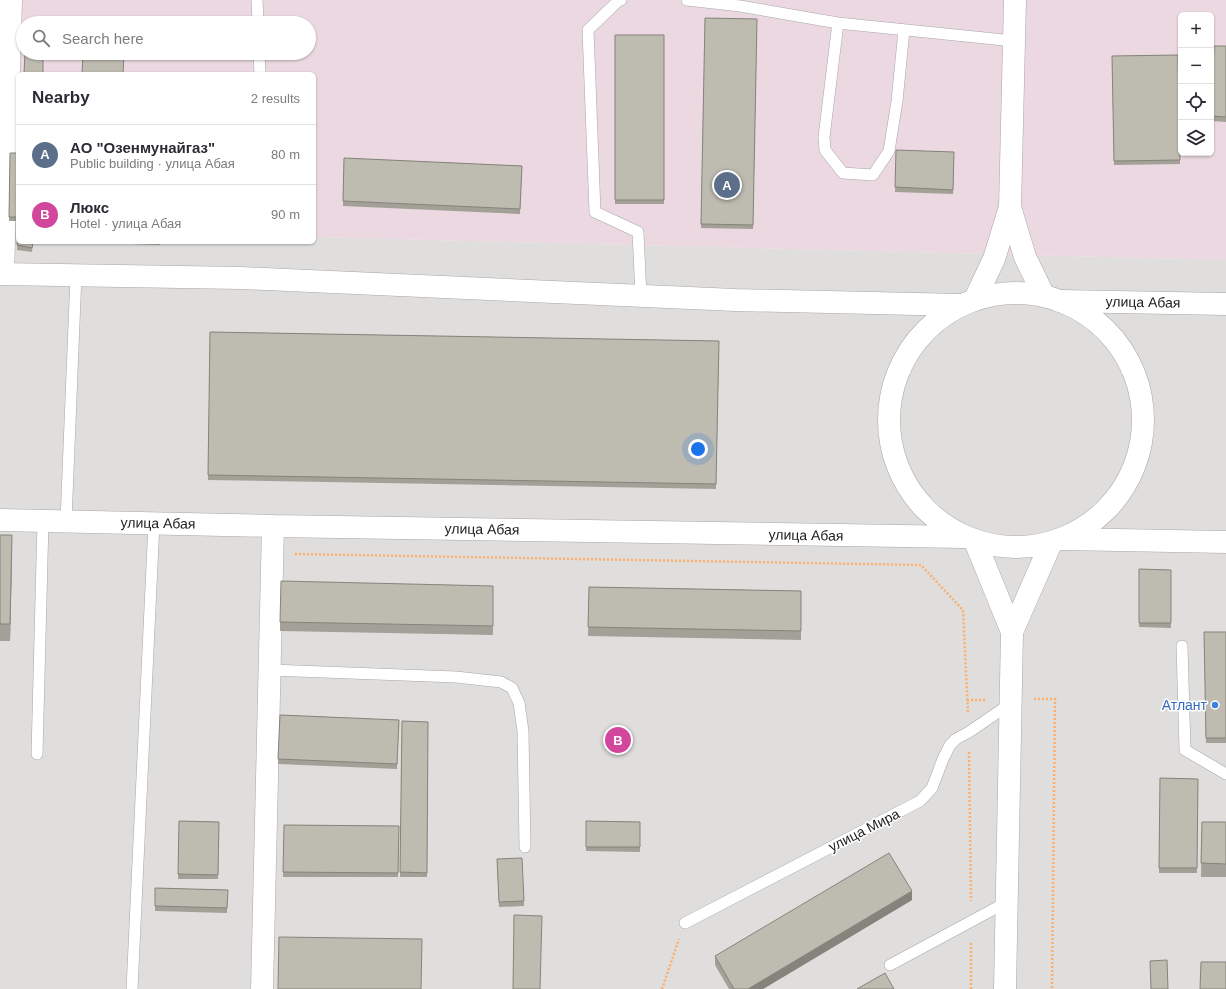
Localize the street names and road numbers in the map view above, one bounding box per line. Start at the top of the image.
street label: улица Абая [1105,293,1181,311]
street label: улица Абая [120,514,196,532]
street label: улица Абая [444,520,520,538]
street label: улица Абая [768,526,844,544]
street label: улица Мира [826,805,902,855]

